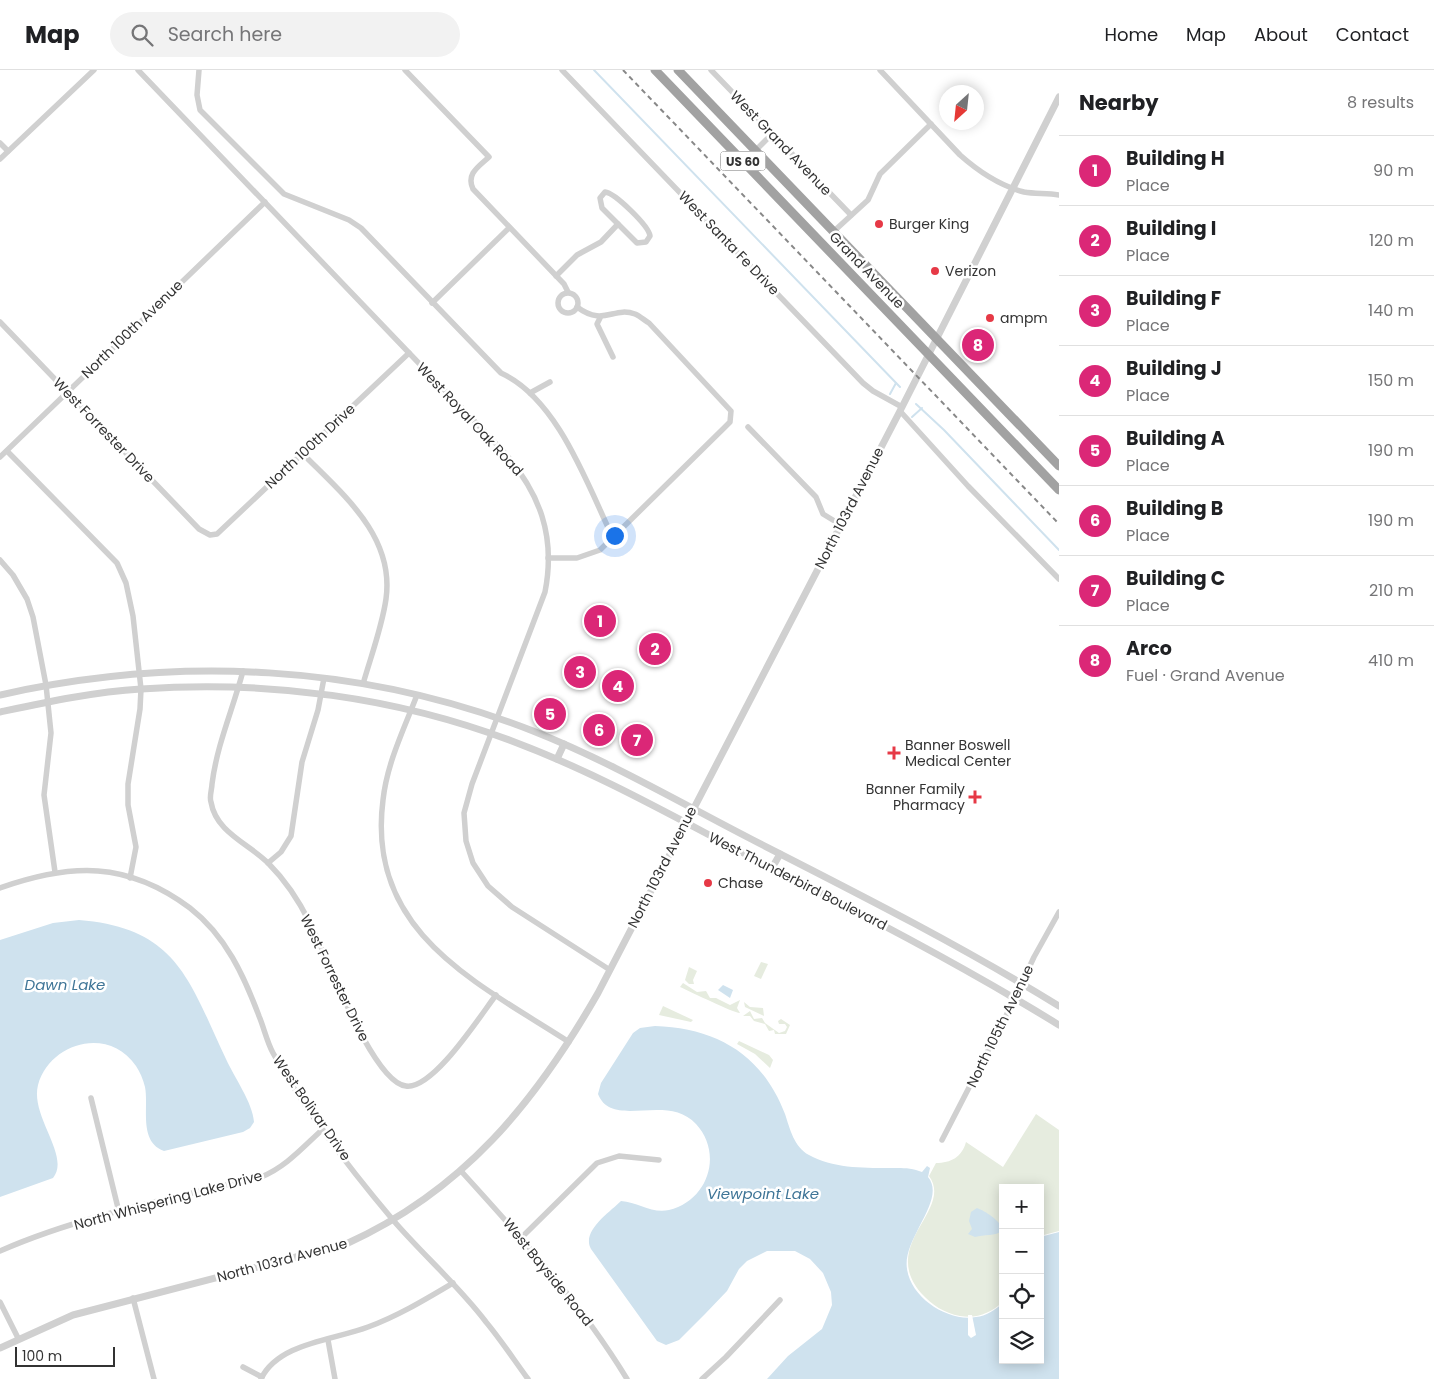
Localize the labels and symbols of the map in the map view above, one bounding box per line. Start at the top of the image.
north arrow [939,85,984,130]
street label: West Grand Avenue [726,86,837,200]
road number: US 60 [720,152,766,170]
street label: West Santa Fe Drive [674,186,784,300]
place label: Burger King [889,214,969,234]
marker: Burger King [873,218,885,230]
street label: Grand Avenue [825,227,909,313]
place label: Verizon [945,261,996,281]
marker: Verizon [929,265,941,277]
street label: North 100th Avenue [77,275,187,383]
place label: ampm [1000,308,1048,328]
marker: ampm [984,312,996,324]
pin: 8 [962,326,994,364]
street label: West Royal Oak Road [412,358,528,480]
street label: West Forrester Drive [49,373,160,487]
street label: North 100th Drive [260,399,360,493]
street label: North 103rd Avenue [810,443,889,572]
your location [602,523,628,549]
pin: 1 [584,602,616,640]
pin: 2 [639,630,671,668]
pin: 3 [564,653,596,691]
pin: 4 [602,667,634,705]
pin: 5 [534,695,566,733]
pin: 6 [583,711,615,749]
pin: 7 [621,721,653,759]
place label: Banner Boswell Medical Center [905,735,1011,771]
marker: Banner Boswell Medical Center [887,746,901,760]
place label: Banner Family Pharmacy [866,779,965,815]
marker: Banner Family Pharmacy [969,791,981,803]
street label: North 103rd Avenue [623,802,702,931]
street label: West Thunderbird Boulevard [705,827,891,935]
place label: Chase [718,873,764,893]
marker: Chase [702,877,714,889]
street label: West Forrester Drive [296,911,375,1045]
street label: North 105th Avenue [962,961,1039,1091]
water label: Dawn Lake [25,974,105,995]
street label: West Bolivar Drive [268,1051,356,1165]
street label: North Whispering Lake Drive [72,1165,265,1235]
water label: Viewpoint Lake [707,1183,819,1204]
street label: West Bayside Road [498,1214,598,1330]
street label: North 103rd Avenue [215,1233,350,1287]
scale bar [15,1344,115,1367]

